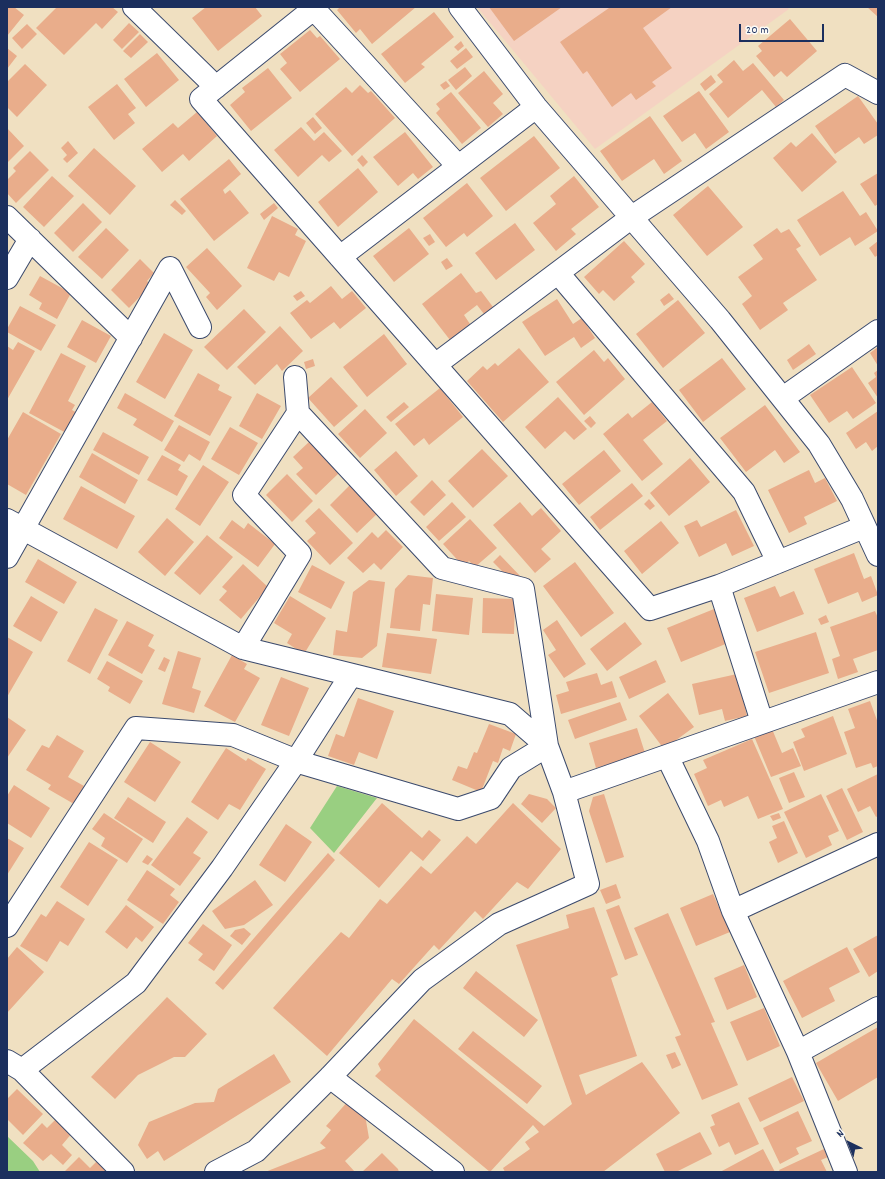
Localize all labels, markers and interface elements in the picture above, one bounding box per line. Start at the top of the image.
scale bar [741,16,826,42]
text: 20 m [746,22,769,39]
north arrow [829,1123,869,1163]
text: N [833,1127,848,1142]

